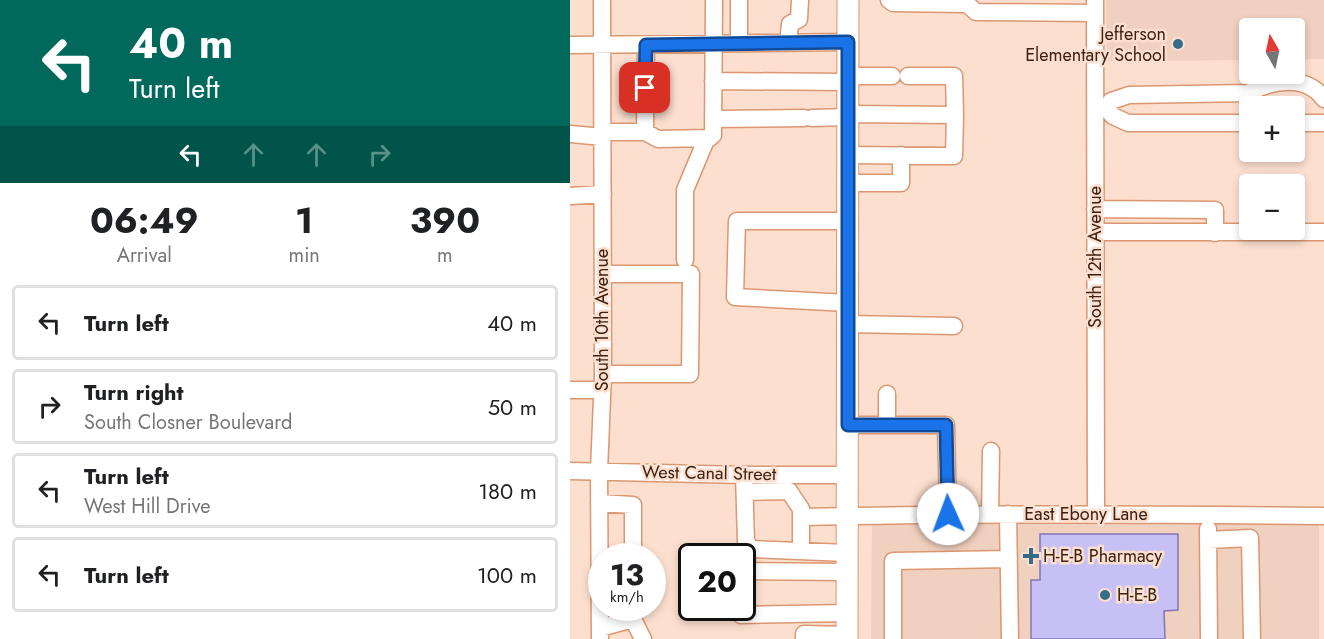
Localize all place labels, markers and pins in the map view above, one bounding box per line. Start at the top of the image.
place label: Jefferson Elementary School [1025,21,1166,68]
marker: Jefferson Elementary School [1171,37,1185,51]
pin [619,62,670,113]
place label: H-E-B Pharmacy [1043,543,1162,569]
marker: H-E-B Pharmacy [1024,549,1038,563]
place label: H-E-B [1117,582,1157,608]
marker: H-E-B [1098,588,1112,602]

